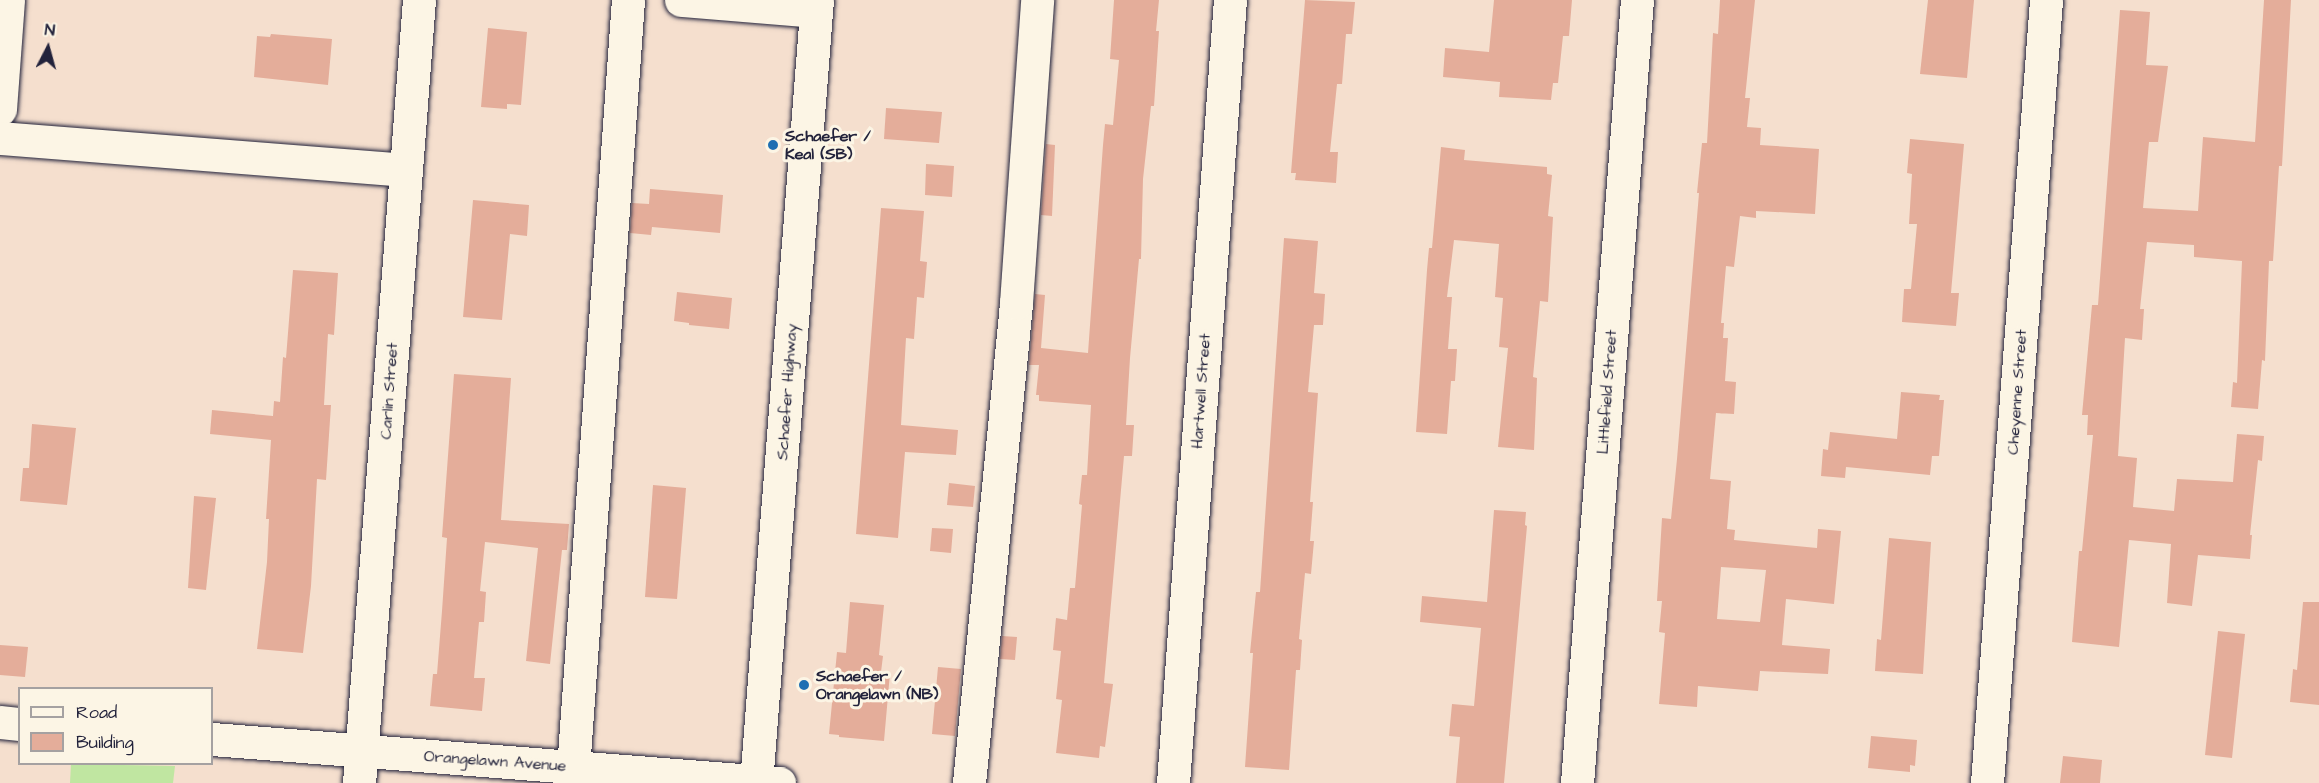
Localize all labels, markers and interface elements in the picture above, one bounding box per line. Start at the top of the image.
north arrow [18,18,78,78]
text: N [44,19,56,42]
place label: Schaefer / Keal (SB) [785,126,871,164]
marker: Schaefer / Keal (SB) [766,138,780,152]
street label: Schaefer Highway [773,323,801,461]
street label: Littlefield Street [1593,329,1621,455]
street label: Cheyenne Street [2003,329,2031,455]
street label: Hartwell Street [1187,333,1215,449]
street label: Carlin Street [376,342,402,440]
place label: Schaefer / Orangelawn (NB) [816,666,938,704]
marker: Schaefer / Orangelawn (NB) [797,678,811,692]
legend [18,687,213,765]
text: Road [76,700,117,725]
text: Building [76,730,134,755]
street label: Orangelawn Avenue [423,746,567,776]

